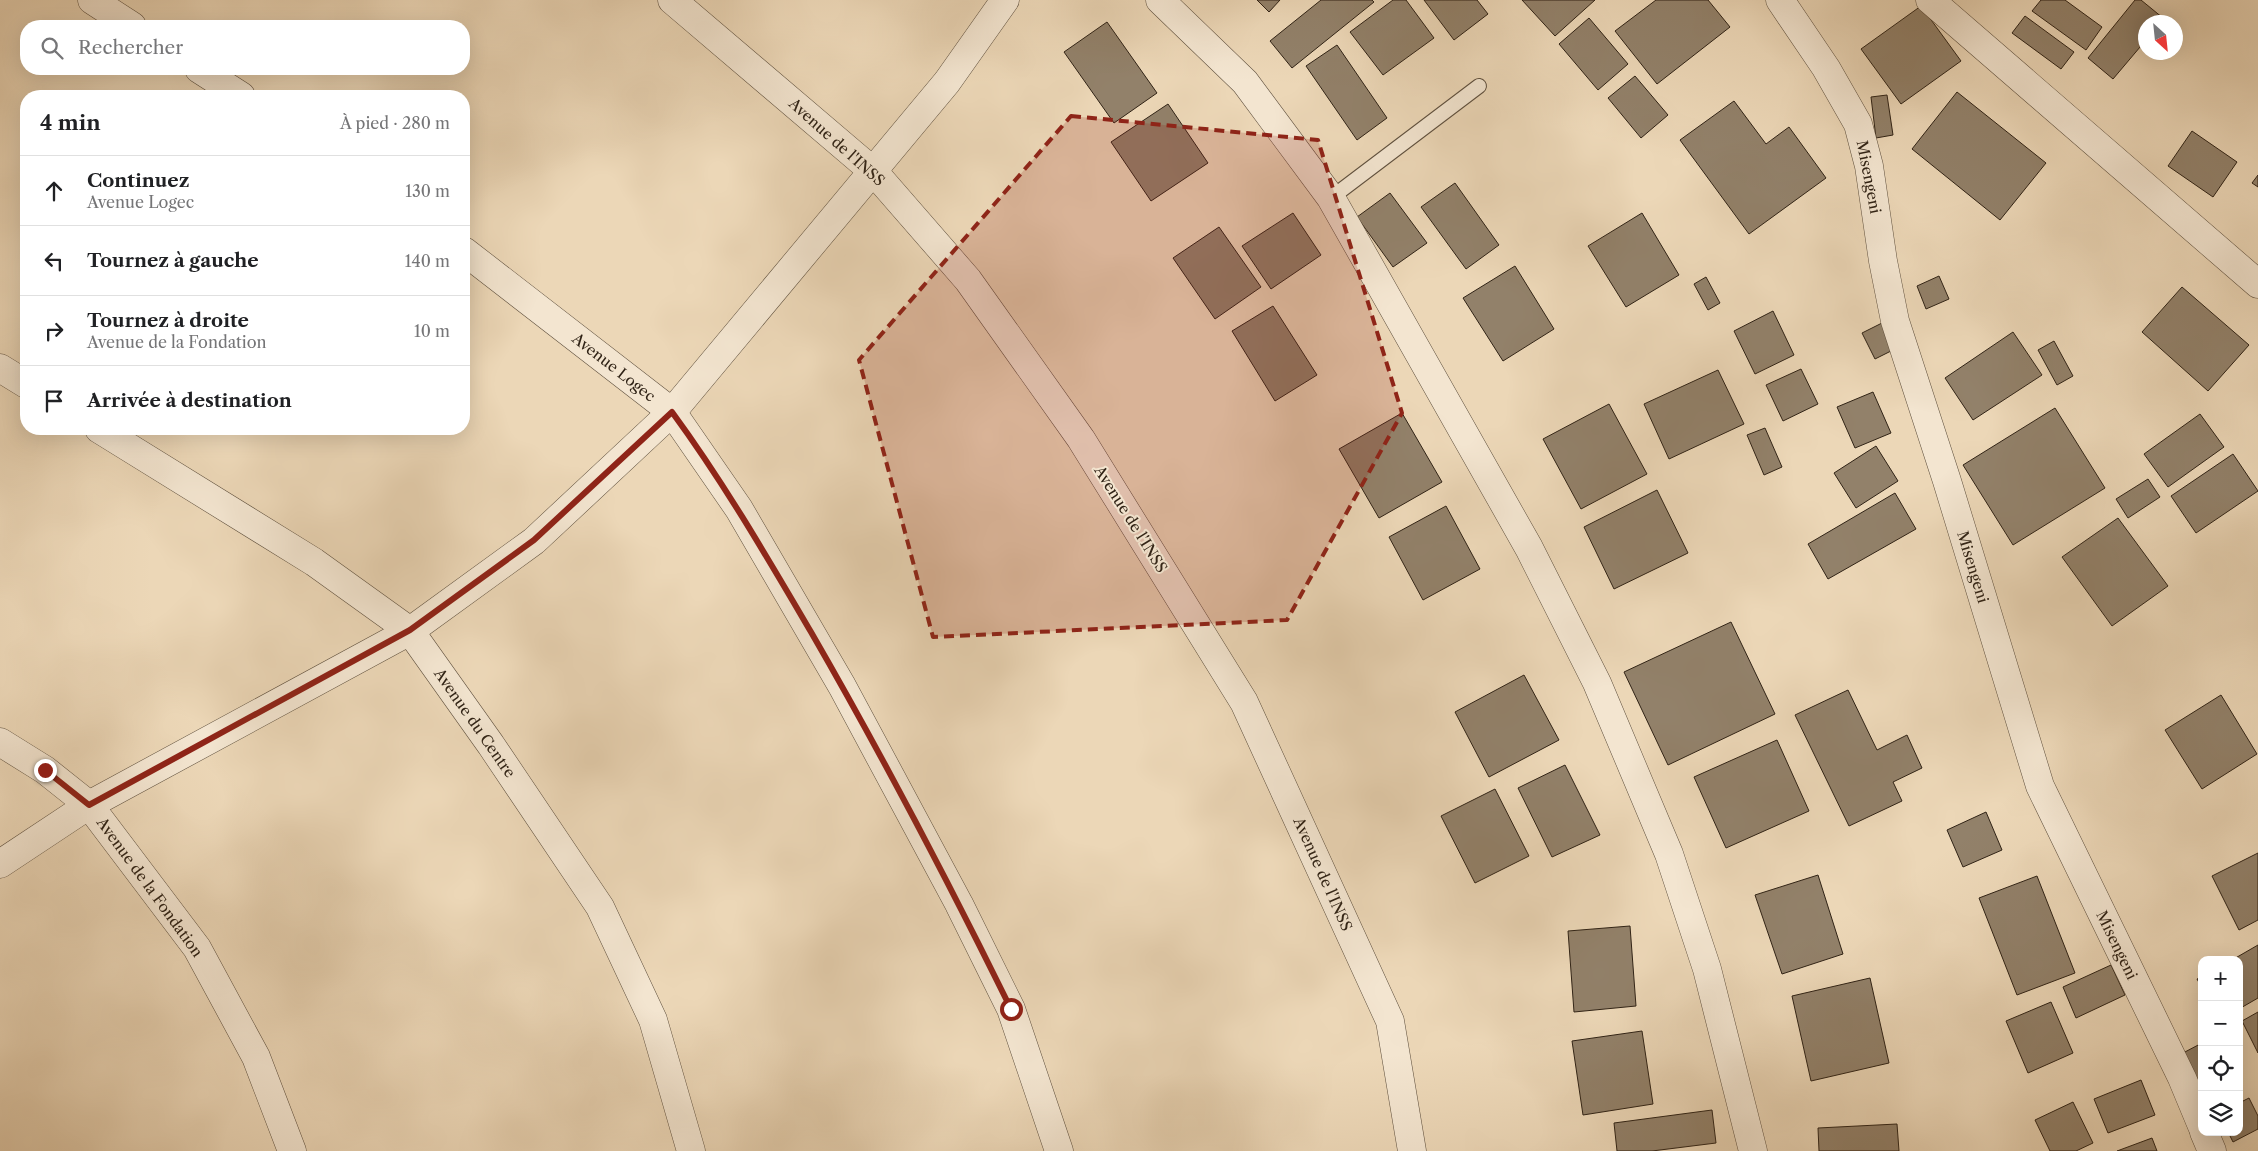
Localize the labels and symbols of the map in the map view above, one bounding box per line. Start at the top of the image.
north arrow [2138,15,2183,60]
street label: Avenue de l'INSS [784,93,889,190]
street label: Misengeni [1853,139,1885,216]
street label: Avenue Logec [568,328,660,405]
street label: Avenue de l'INSS [1090,461,1172,576]
street label: Misengeni [1953,529,1993,606]
street label: Avenue du Centre [430,664,520,781]
route end [34,759,57,782]
street label: Avenue de la Fondation [92,813,207,961]
street label: Avenue de l'INSS [1289,813,1357,934]
street label: Misengeni [2092,907,2142,983]
route start [1000,998,1023,1021]

